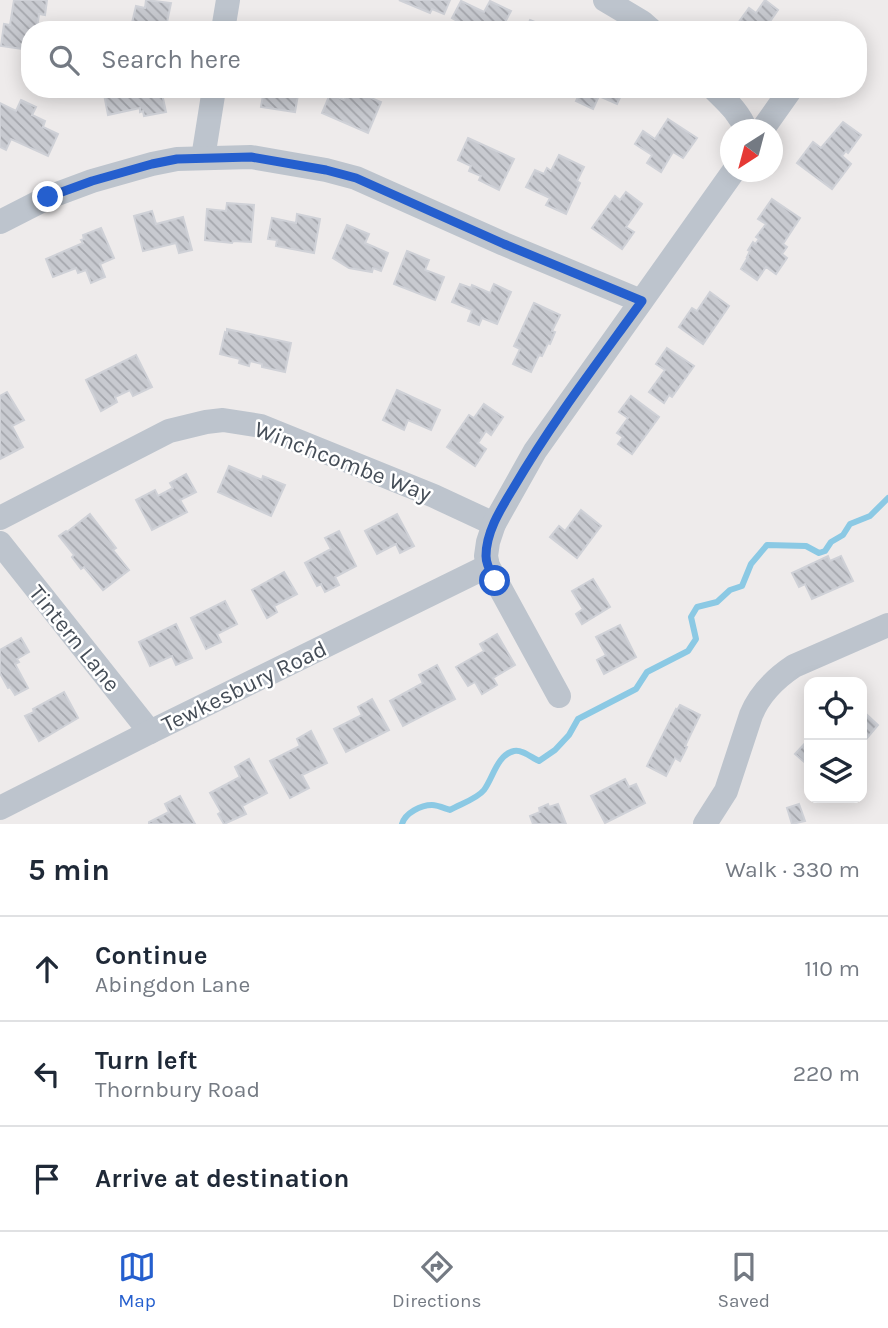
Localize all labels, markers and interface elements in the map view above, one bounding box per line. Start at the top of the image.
search box [21,21,867,98]
icon: search [45,41,83,79]
text: Search here [101,44,241,75]
north arrow [720,119,783,182]
route end [32,181,63,212]
street label: Winchcombe Way [251,415,435,508]
route start [479,565,510,596]
street label: Tintern Lane [23,580,126,697]
street label: Tewkesbury Road [157,635,331,738]
map controls [804,677,867,803]
button: locate [804,677,867,740]
button: layers [804,740,867,803]
text: 5 min [28,852,110,888]
text: Walk · 330 m [725,856,860,883]
text: Continue [95,940,207,971]
icon: ahead [28,950,66,988]
text: 110 m [804,955,860,982]
text: Abingdon Lane [95,971,250,998]
text: Turn left [95,1045,197,1076]
icon: left [28,1055,66,1093]
text: 220 m [793,1060,860,1087]
text: Thornbury Road [95,1076,260,1103]
icon: arrive [28,1160,66,1198]
text: Arrive at destination [95,1163,349,1194]
tab: Map [118,1248,156,1312]
tab: Directions [392,1248,481,1312]
tab: Saved [717,1248,770,1312]

